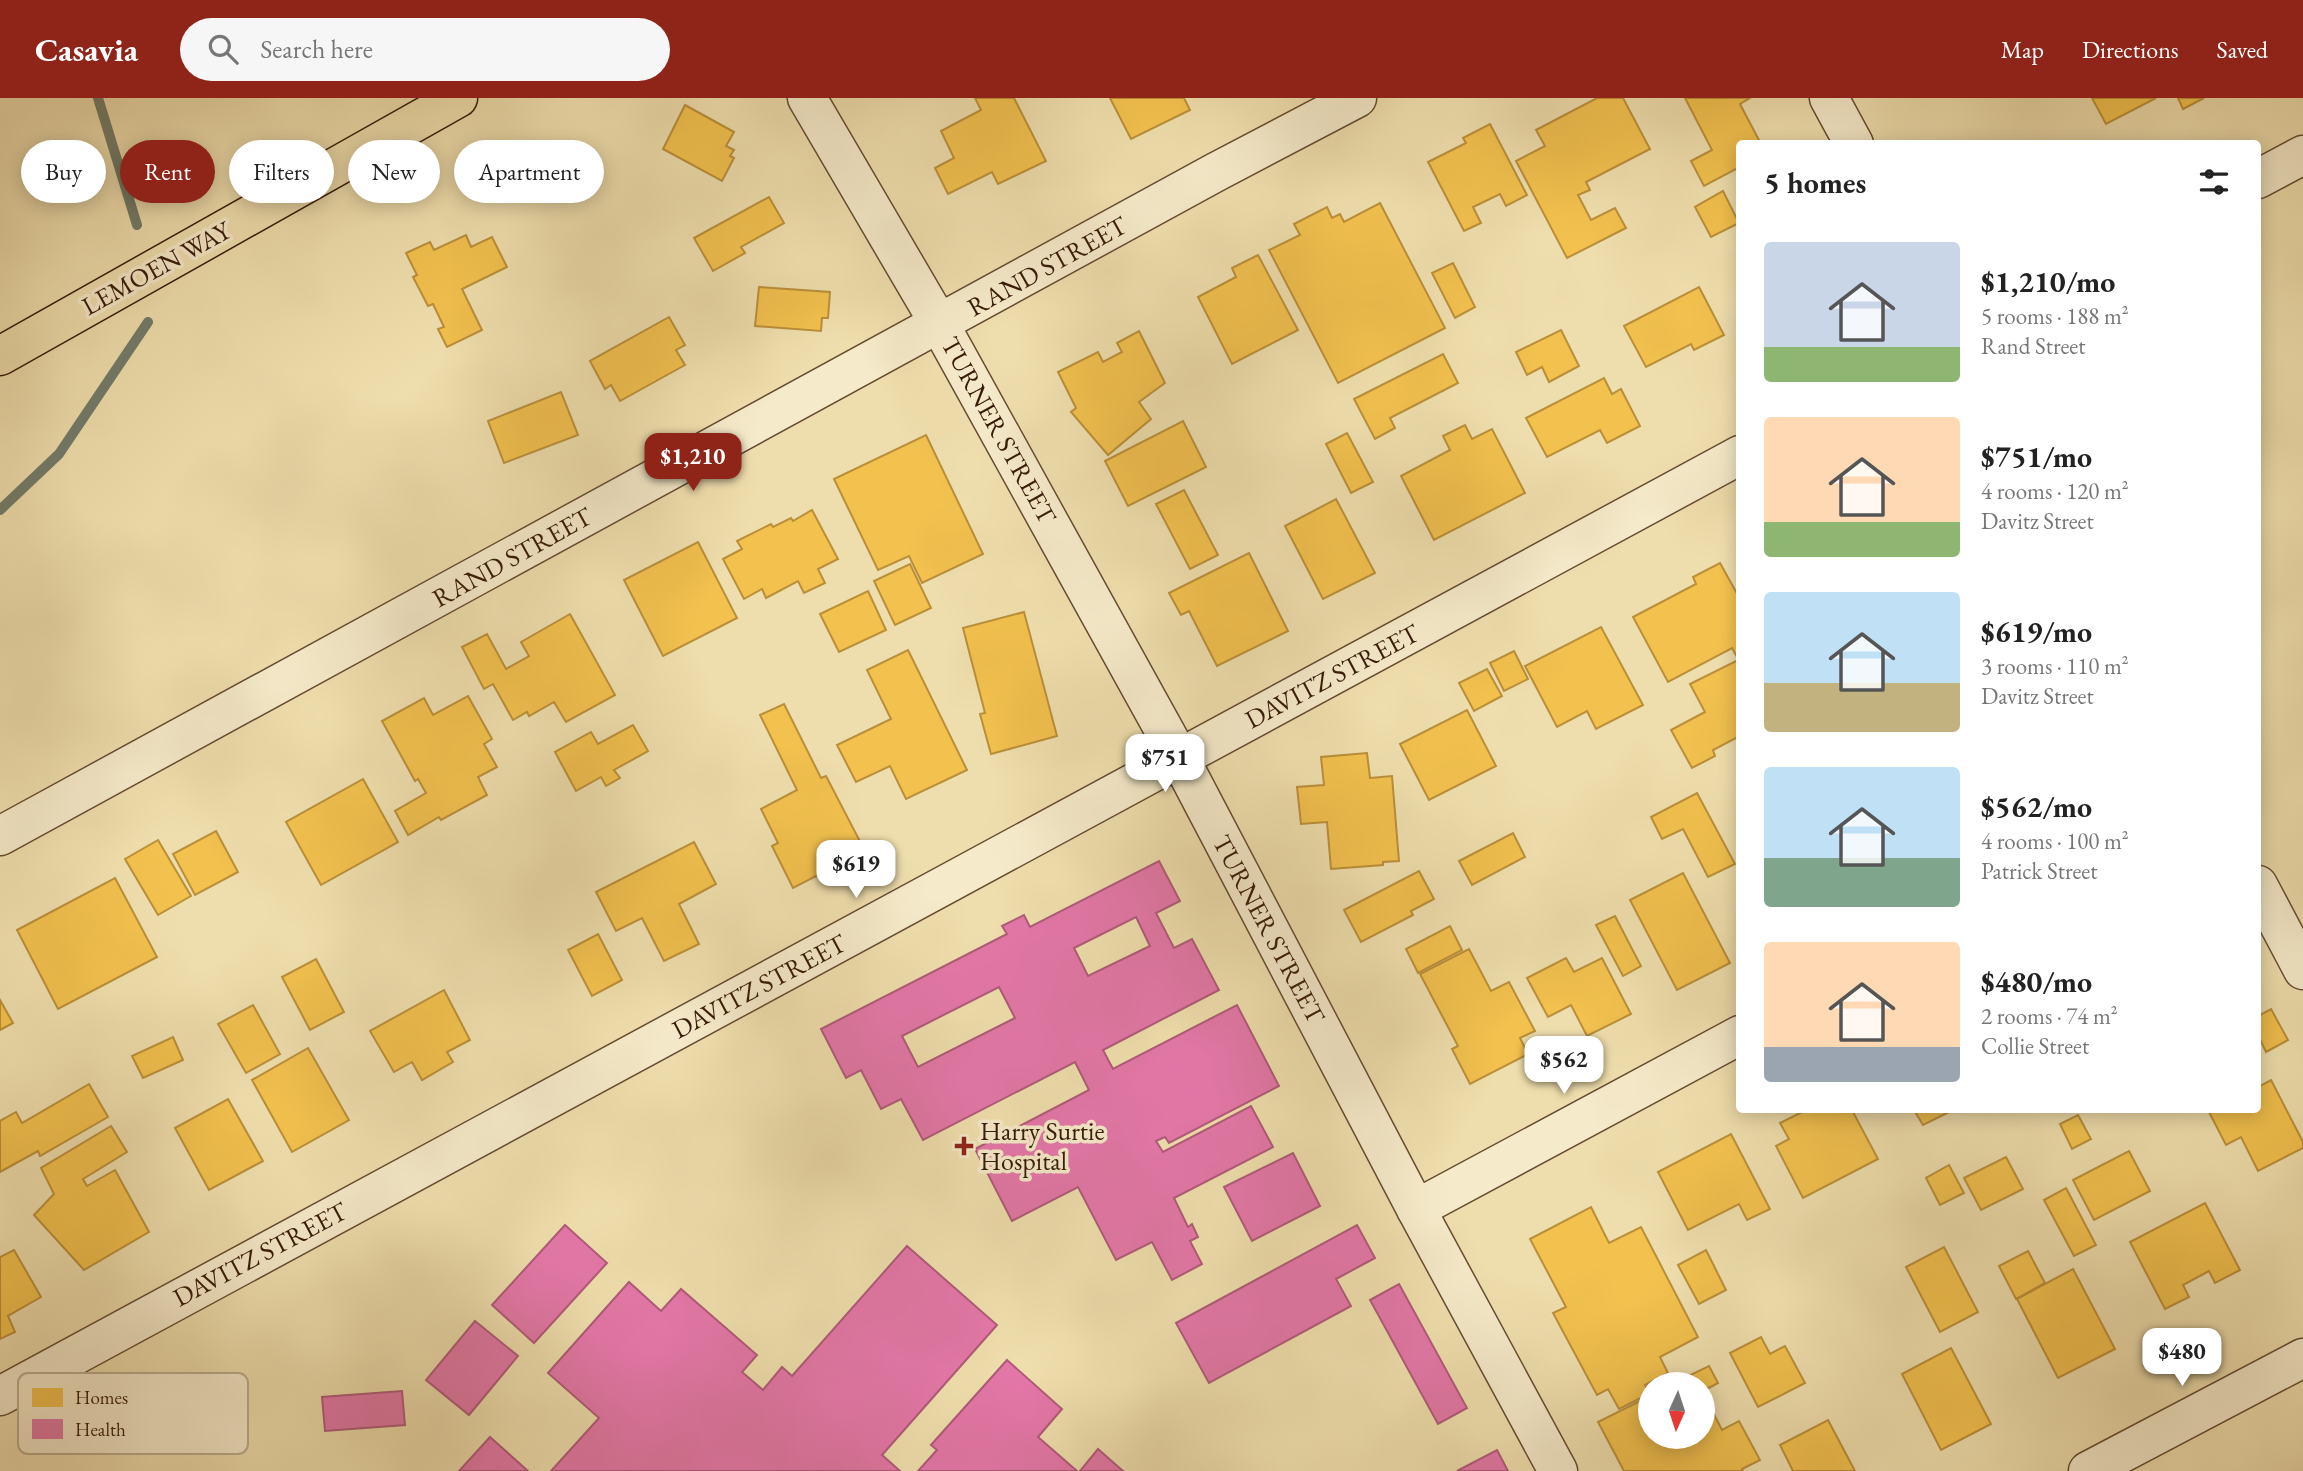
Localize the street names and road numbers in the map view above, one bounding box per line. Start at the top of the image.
street label: RAND STREET [961,208,1133,324]
street label: LEMOEN WAY [76,212,238,323]
street label: TURNER STREET [933,330,1065,530]
street label: RAND STREET [426,499,598,615]
street label: DAVITZ STREET [1239,616,1426,736]
street label: TURNER STREET [1205,829,1333,1030]
street label: DAVITZ STREET [666,926,853,1046]
street label: DAVITZ STREET [167,1194,354,1314]

